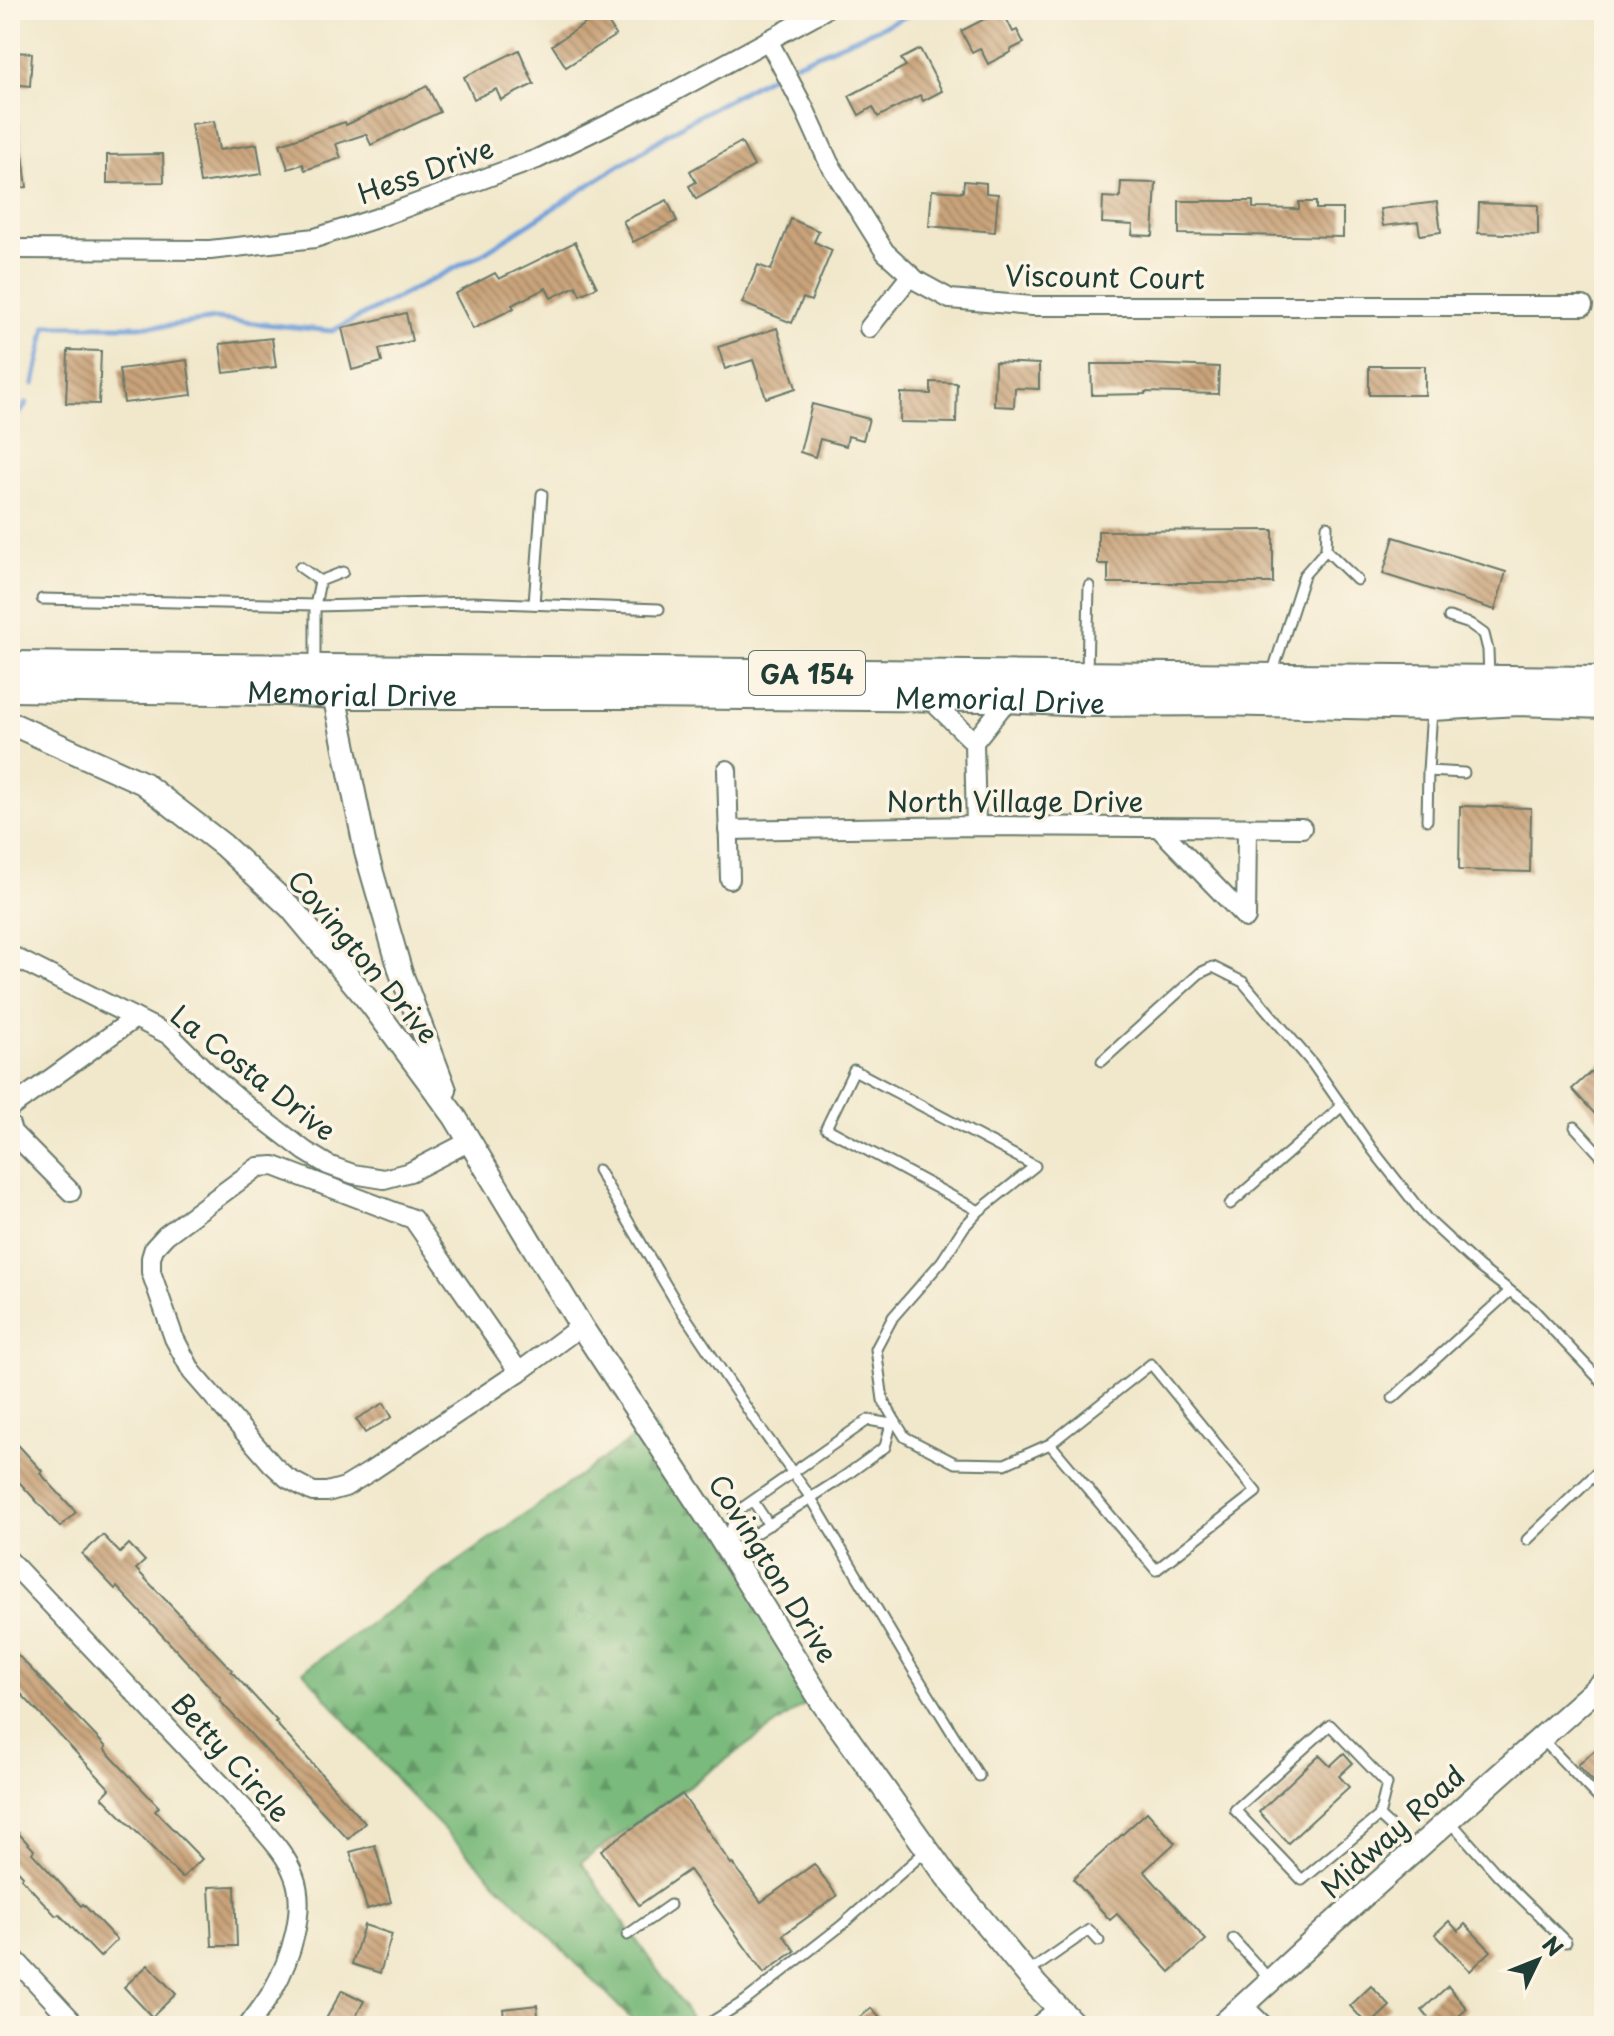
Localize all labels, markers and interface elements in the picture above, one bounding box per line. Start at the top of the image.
street label: Hess Drive [351,126,499,214]
street label: Viscount Court [1005,253,1205,299]
road number: GA 154 [749,651,865,695]
street label: Memorial Drive [247,669,457,716]
street label: Memorial Drive [895,675,1105,724]
street label: North Village Drive [887,779,1143,822]
street label: Covington Drive [278,860,450,1052]
street label: La Costa Drive [162,993,346,1151]
street label: Covington Drive [699,1465,849,1671]
street label: Betty Circle [162,1683,302,1831]
street label: Midway Road [1310,1754,1474,1908]
north arrow [1498,1920,1578,2000]
text: N [1536,1928,1572,1963]

